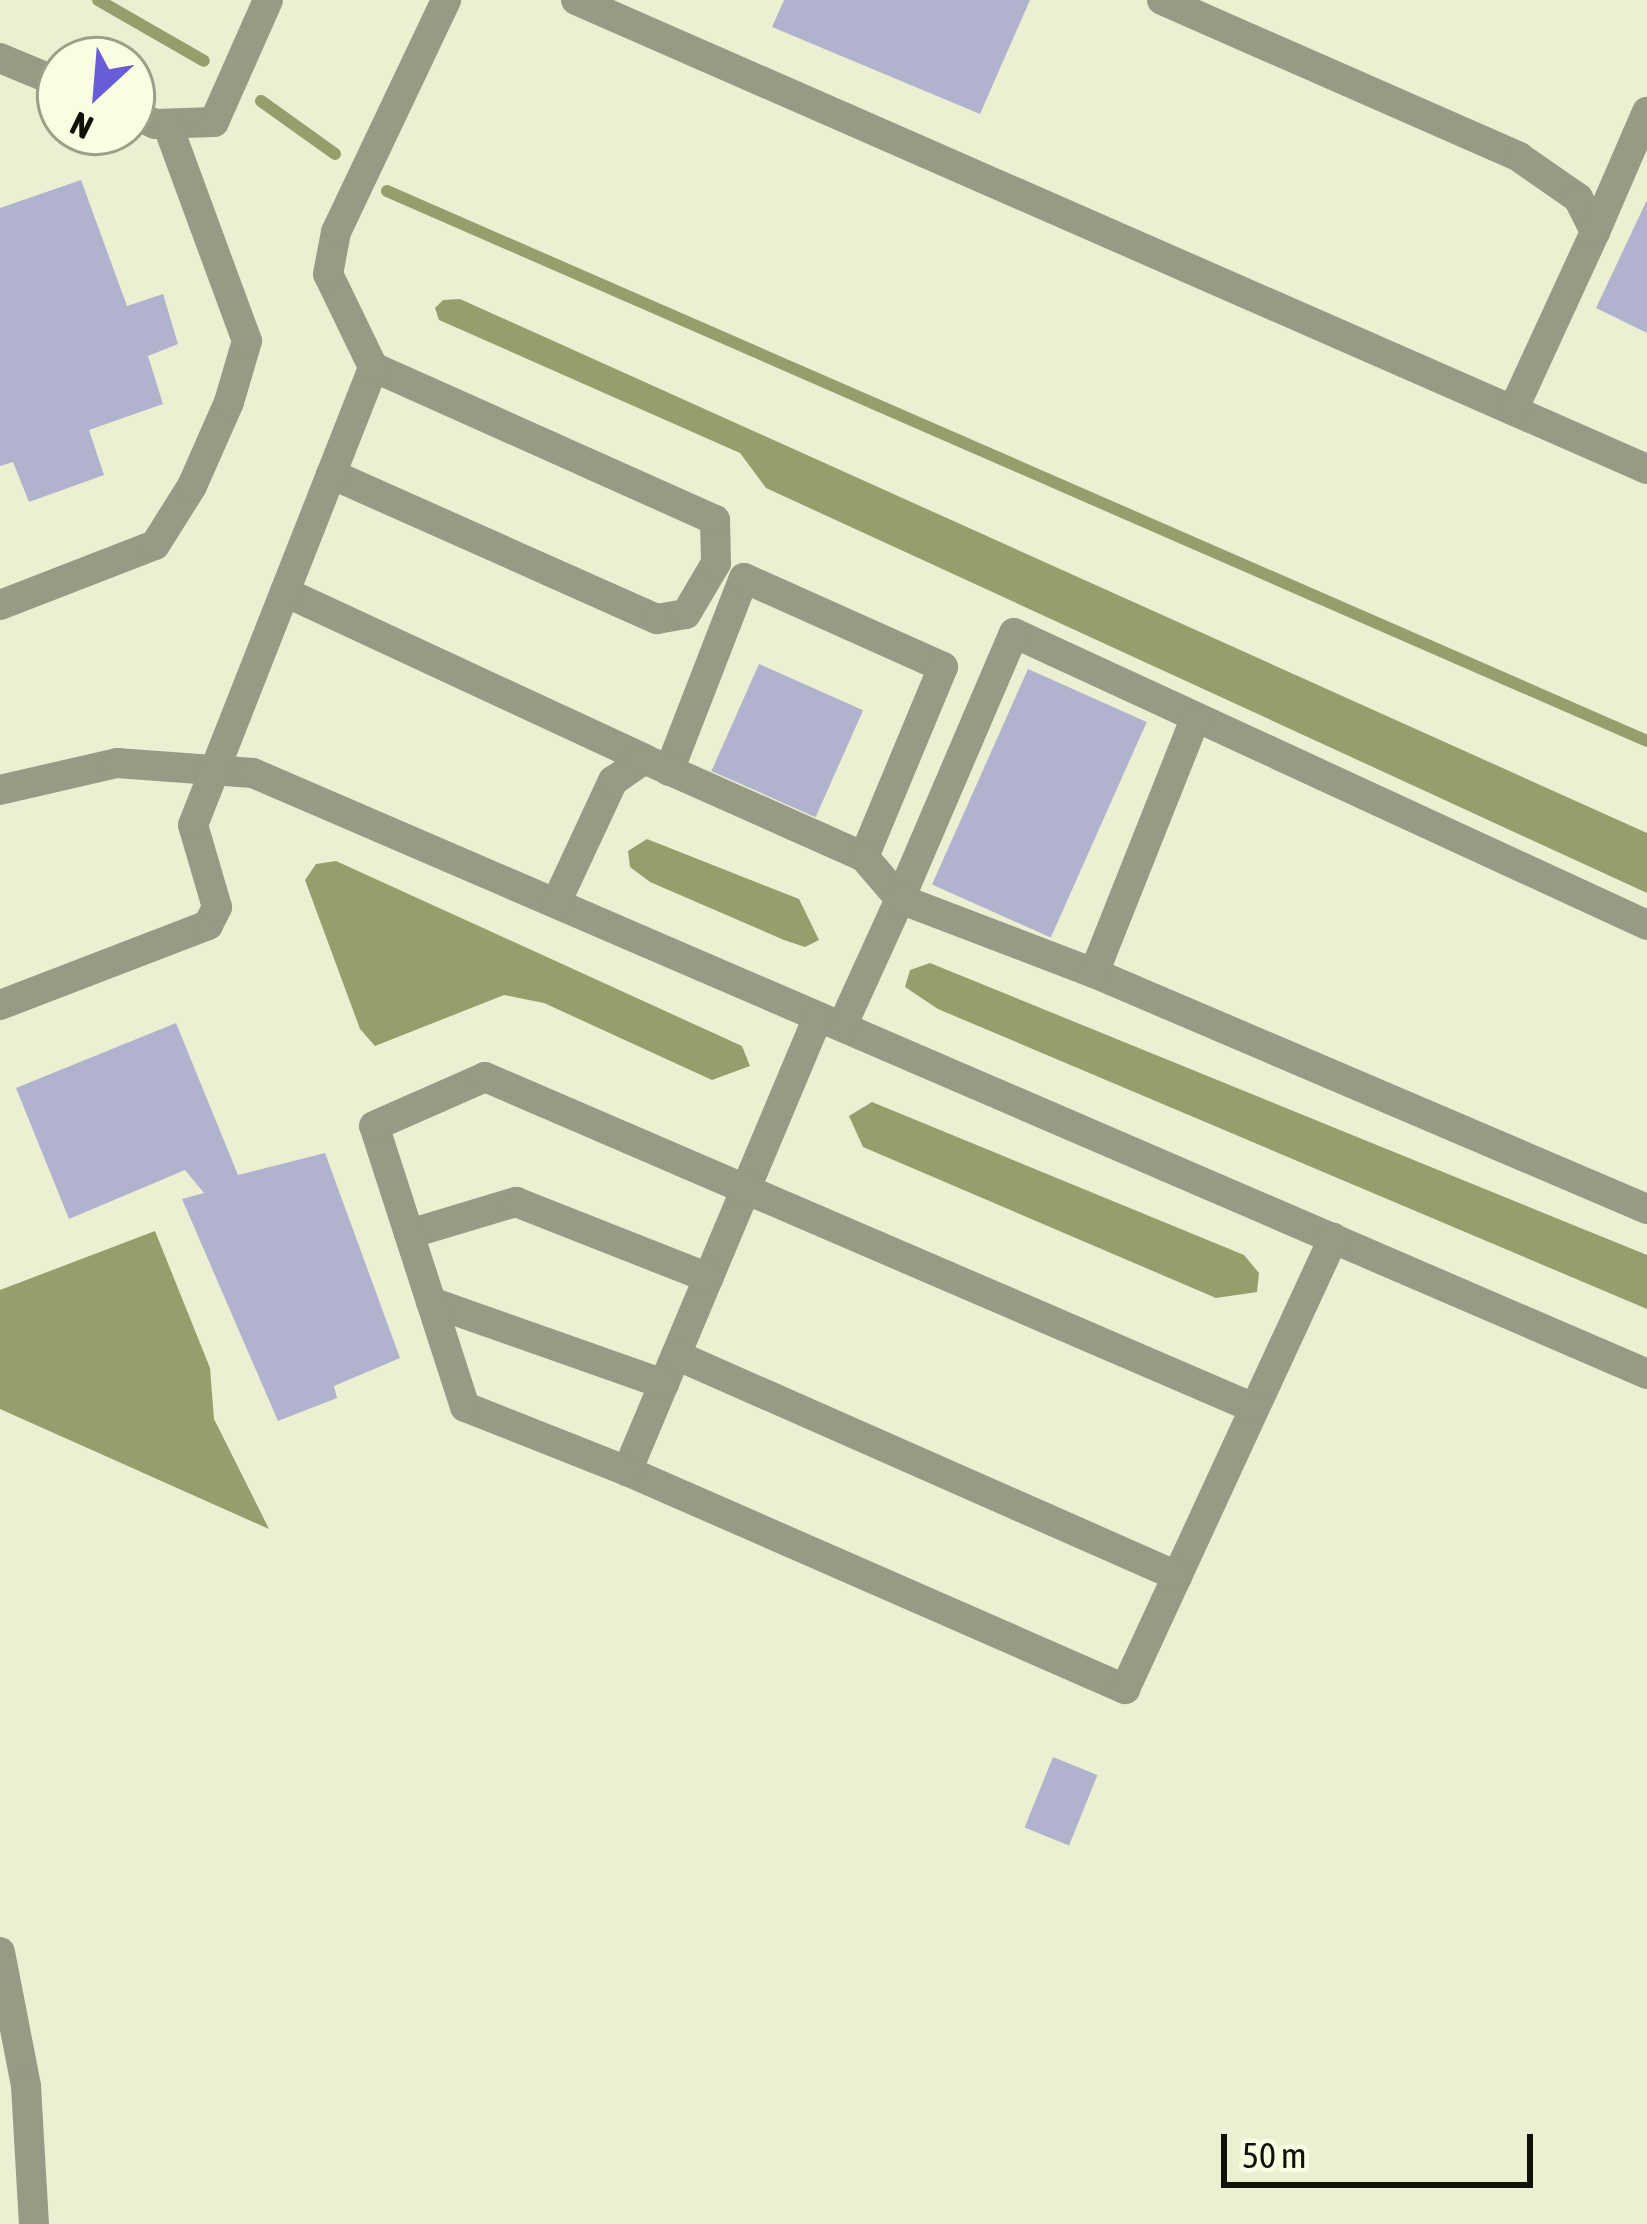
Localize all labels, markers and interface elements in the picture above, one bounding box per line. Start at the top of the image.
north arrow [36,36,156,156]
text: N [64,104,99,147]
scale bar [1227,2110,1539,2184]
text: 50 m [1242,2134,1307,2176]

